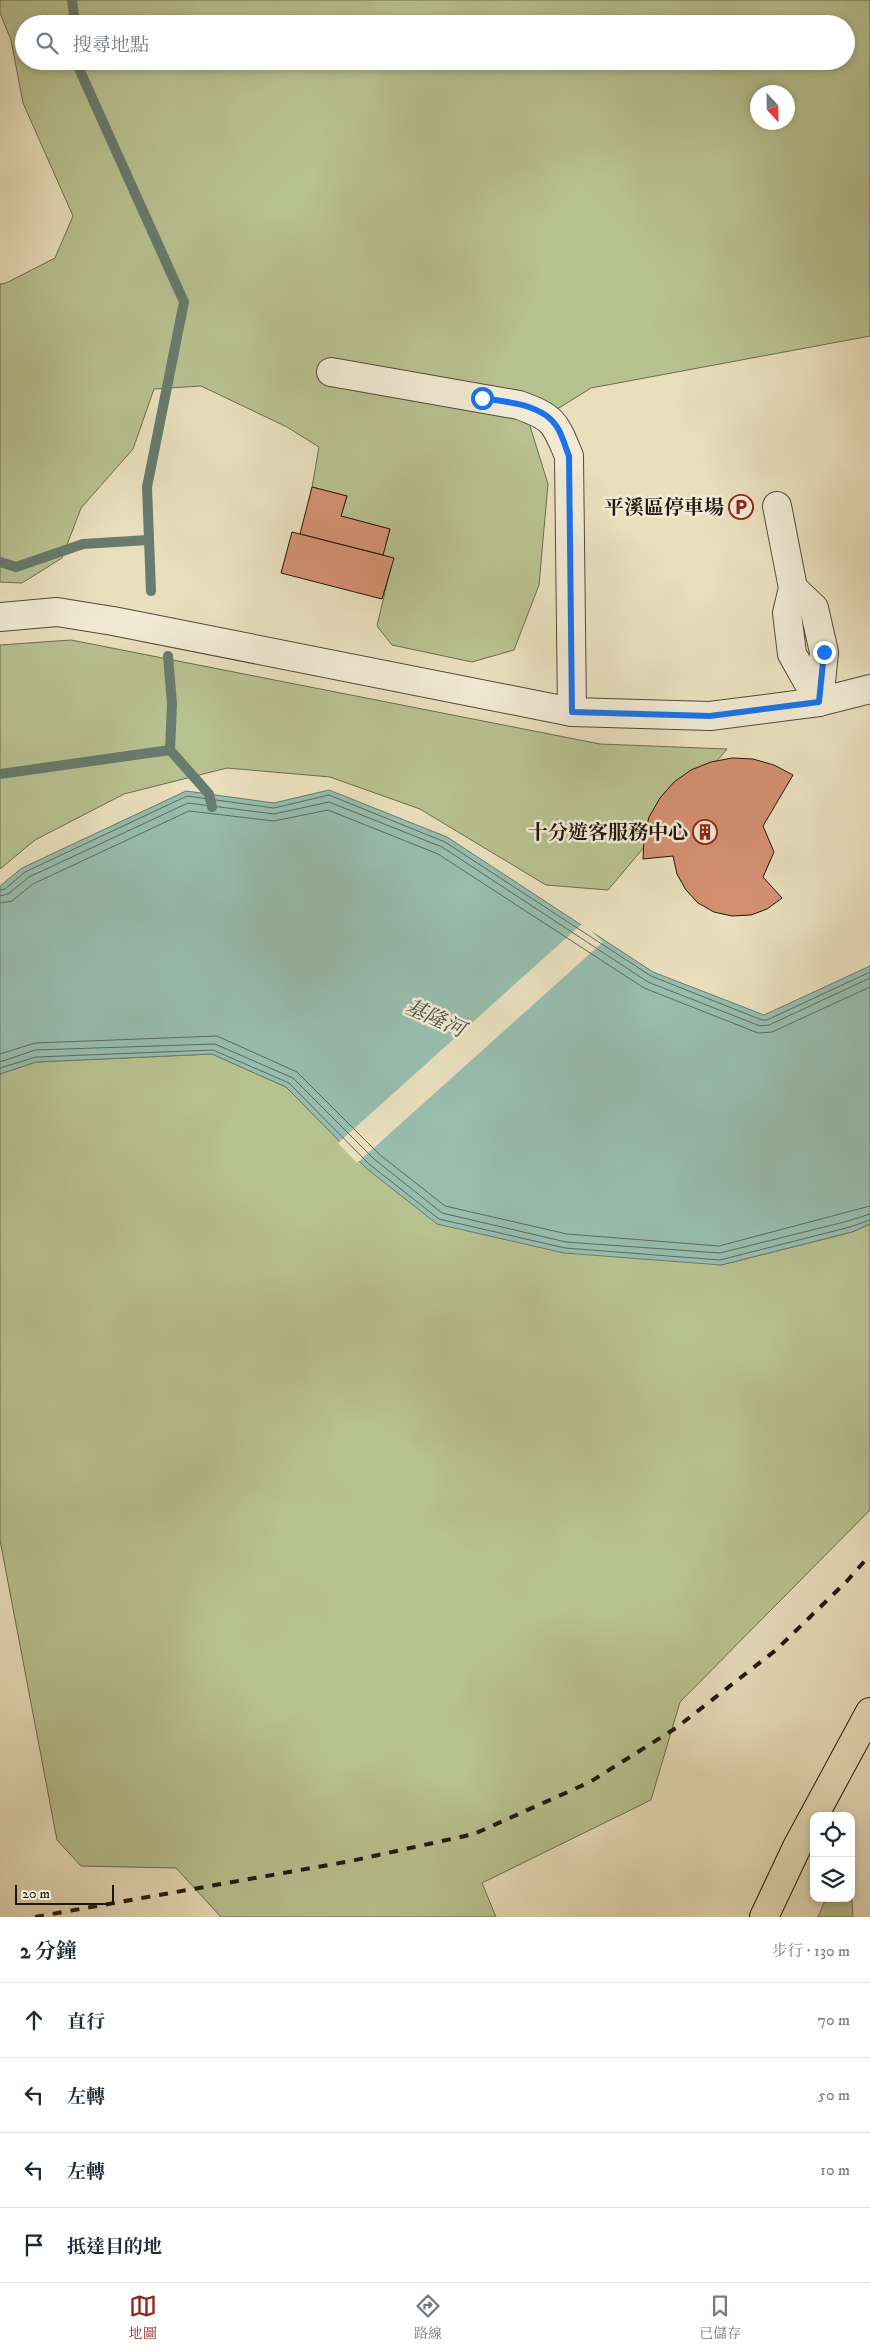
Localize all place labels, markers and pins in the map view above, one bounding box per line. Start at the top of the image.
parking icon: 平溪區停車場 [728,494,754,520]
place label: 平溪區停車場 [604,496,724,521]
building icon: 十分遊客服務中心 [692,819,718,845]
place label: 十分遊客服務中心 [528,821,688,846]

